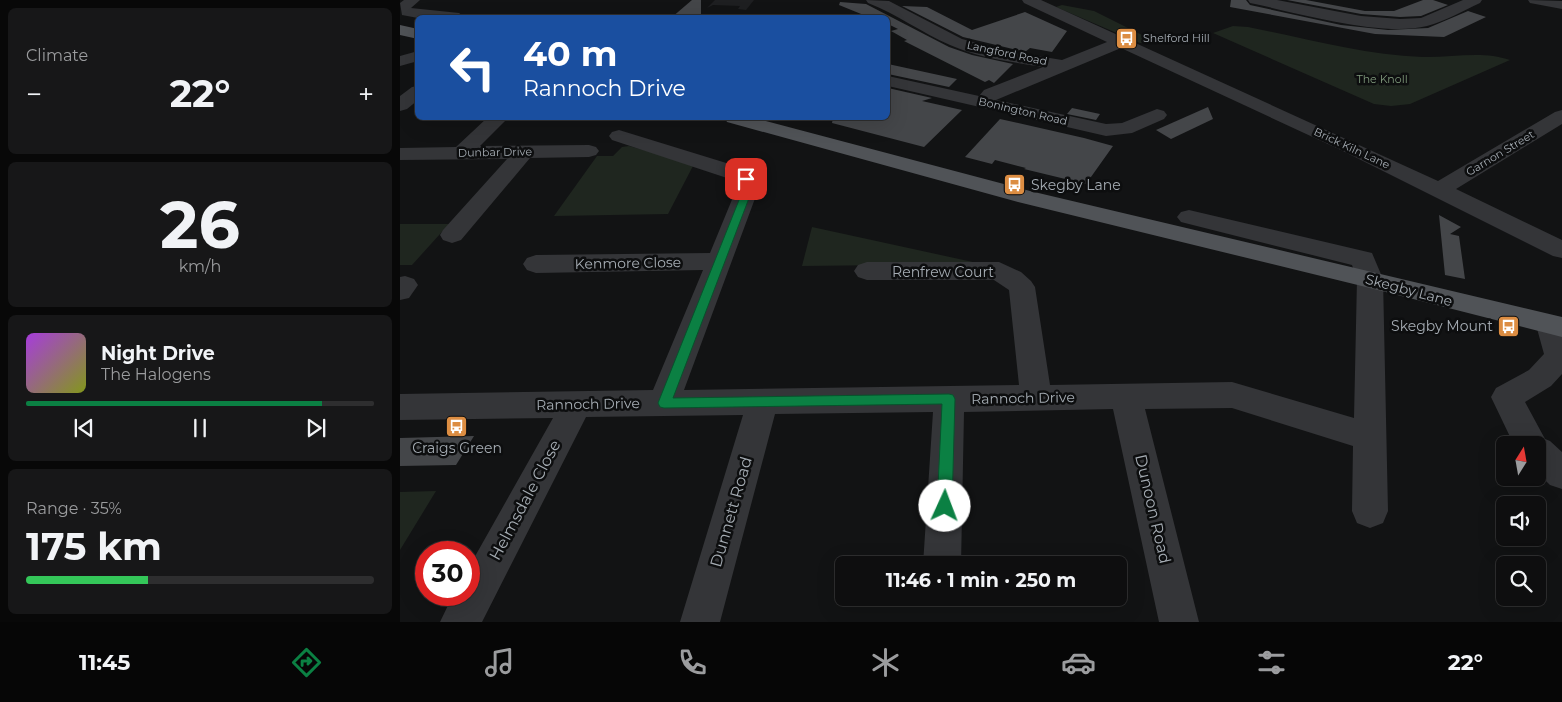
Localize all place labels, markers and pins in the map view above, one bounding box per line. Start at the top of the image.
bus stop icon: Shelford Hill [1115,26,1139,50]
place label: Shelford Hill [1143,31,1210,45]
pin [725,158,767,200]
bus stop icon: Skegby Lane [1003,173,1027,197]
place label: Skegby Lane [1031,176,1121,194]
bus stop icon: Skegby Mount [1497,314,1521,338]
place label: Skegby Mount [1391,317,1493,335]
bus stop icon: Craigs Green [445,414,469,438]
place label: Craigs Green [412,439,502,457]

